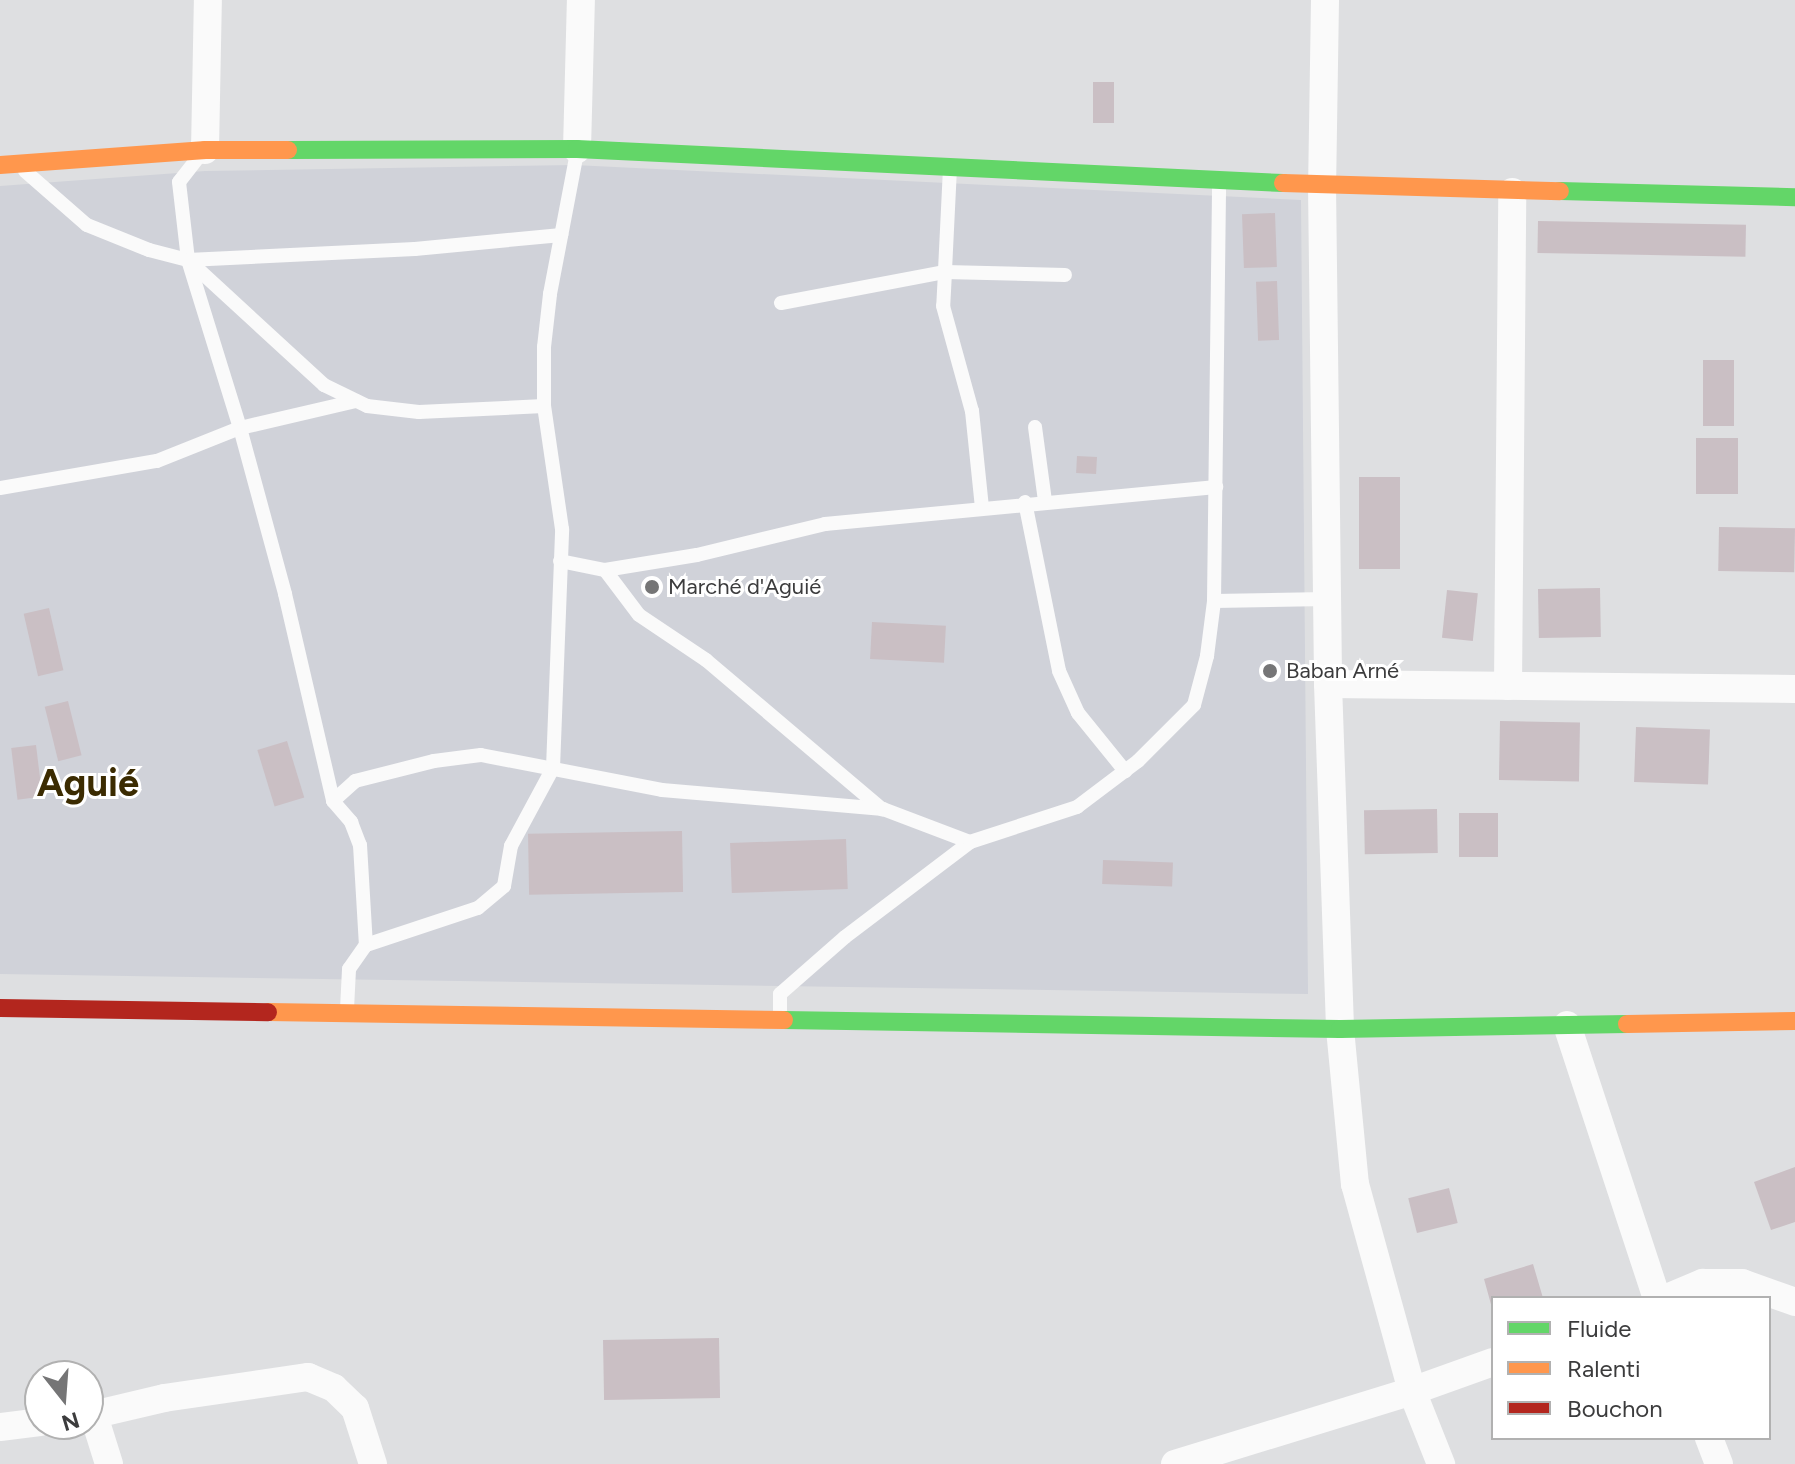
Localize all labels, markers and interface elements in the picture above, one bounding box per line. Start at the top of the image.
place label: Marché d'Aguié [668,574,821,600]
marker: Marché d'Aguié [643,578,661,596]
place label: Baban Arné [1286,658,1399,684]
marker: Baban Arné [1261,662,1279,680]
district label: Aguié [37,761,139,807]
legend [1491,1296,1771,1440]
text: Fluide [1567,1314,1631,1343]
text: Ralenti [1567,1354,1641,1383]
north arrow [24,1360,104,1440]
text: Bouchon [1567,1394,1663,1423]
text: N [59,1406,83,1437]

